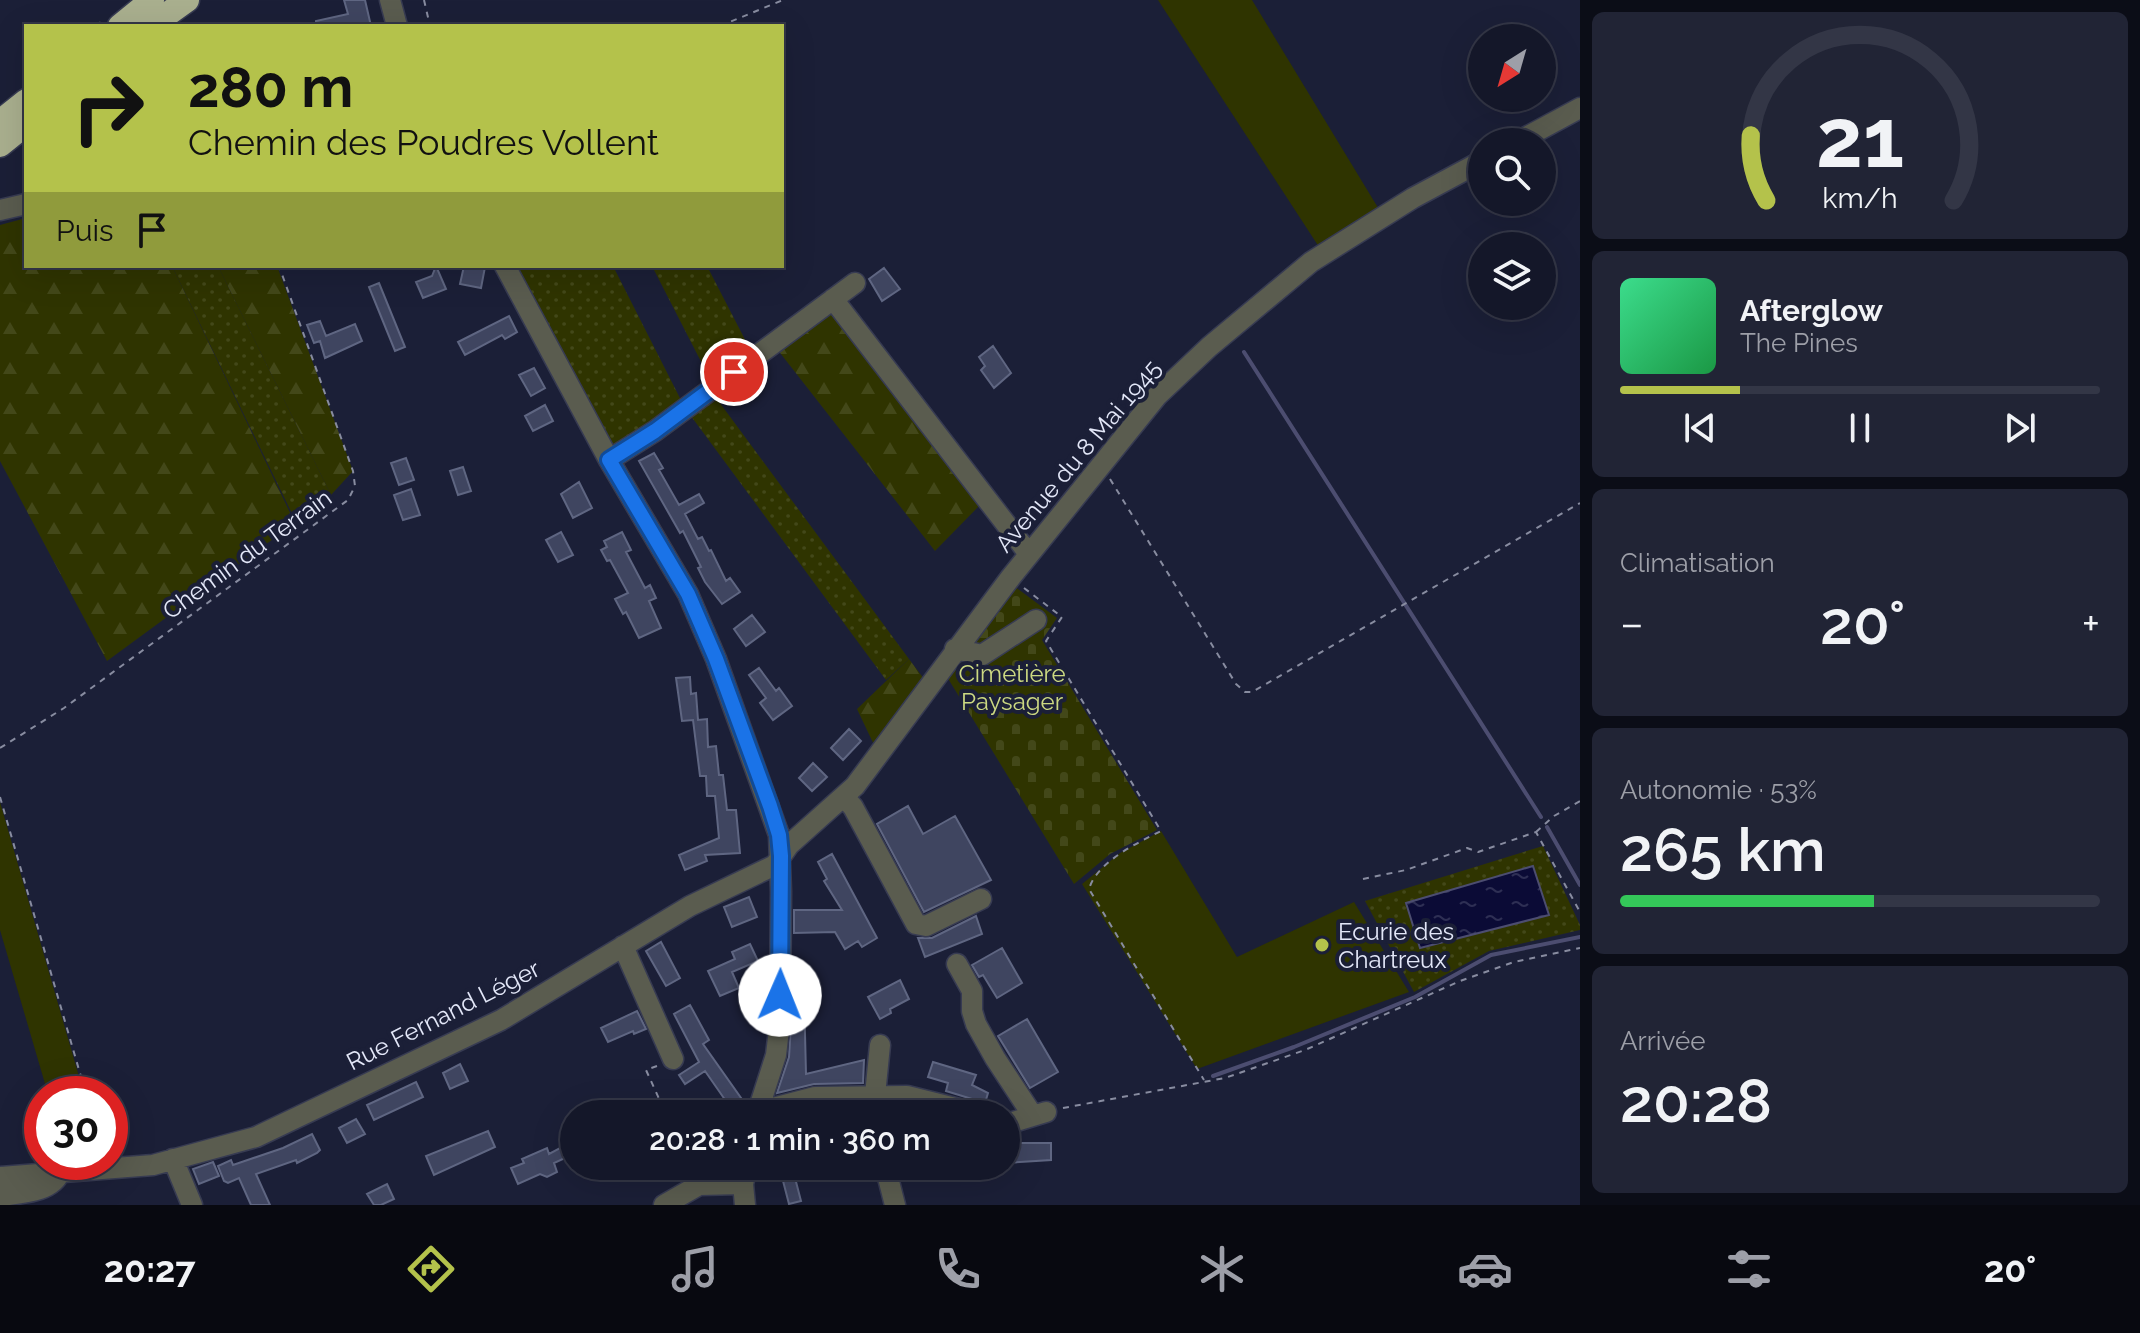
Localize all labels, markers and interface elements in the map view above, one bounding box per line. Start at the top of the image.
north arrow [1468,24,1556,112]
map controls [1468,24,1556,320]
text: 280 m [188,54,353,120]
icon: right [56,56,160,160]
text: 21 [1816,89,1904,186]
text: Chemin des Poudres Vollent [188,121,659,163]
button: search [1468,128,1556,216]
text: km/h [1822,181,1898,215]
icon: arrive [130,208,174,252]
text: Puis [56,213,114,248]
button: layers [1468,232,1556,320]
text: Afterglow [1740,293,1883,328]
text: The Pines [1740,328,1858,358]
pin [700,338,768,406]
icon: arrive [712,350,756,394]
street label: Avenue du 8 Mai 1945 [989,354,1167,558]
icon: previous [1678,406,1722,450]
icon: pause [1838,406,1882,450]
icon: next [1998,406,2042,450]
street label: Chemin du Terrain [157,483,337,625]
text: Climatisation [1620,548,1775,578]
text: 20° [1820,588,1905,658]
text: − [1620,598,1644,649]
text: + [2082,598,2100,649]
park label: Cimetière Paysager [958,659,1066,716]
text: Autonomie · 53% [1620,775,1817,805]
text: 265 km [1620,815,1826,885]
place label: Ecurie des Chartreux [1338,917,1454,974]
marker: Ecurie des Chartreux [1313,936,1331,954]
street label: Rue Fernand Léger [341,953,545,1076]
position arrow [738,953,822,1037]
text: Arrivée [1620,1026,1705,1056]
text: 20:28 [1620,1066,1772,1136]
speed limit sign: 30 [24,1076,128,1180]
text: 20:28 · 1 min · 360 m [649,1122,931,1157]
icon: directions [403,1241,459,1297]
icon: music [667,1241,723,1297]
icon: phone [930,1241,986,1297]
icon: climate [1194,1241,1250,1297]
icon: car [1457,1241,1513,1297]
icon: filters [1721,1241,1777,1297]
text: 20:27 [104,1248,196,1290]
text: 20° [1984,1248,2036,1290]

